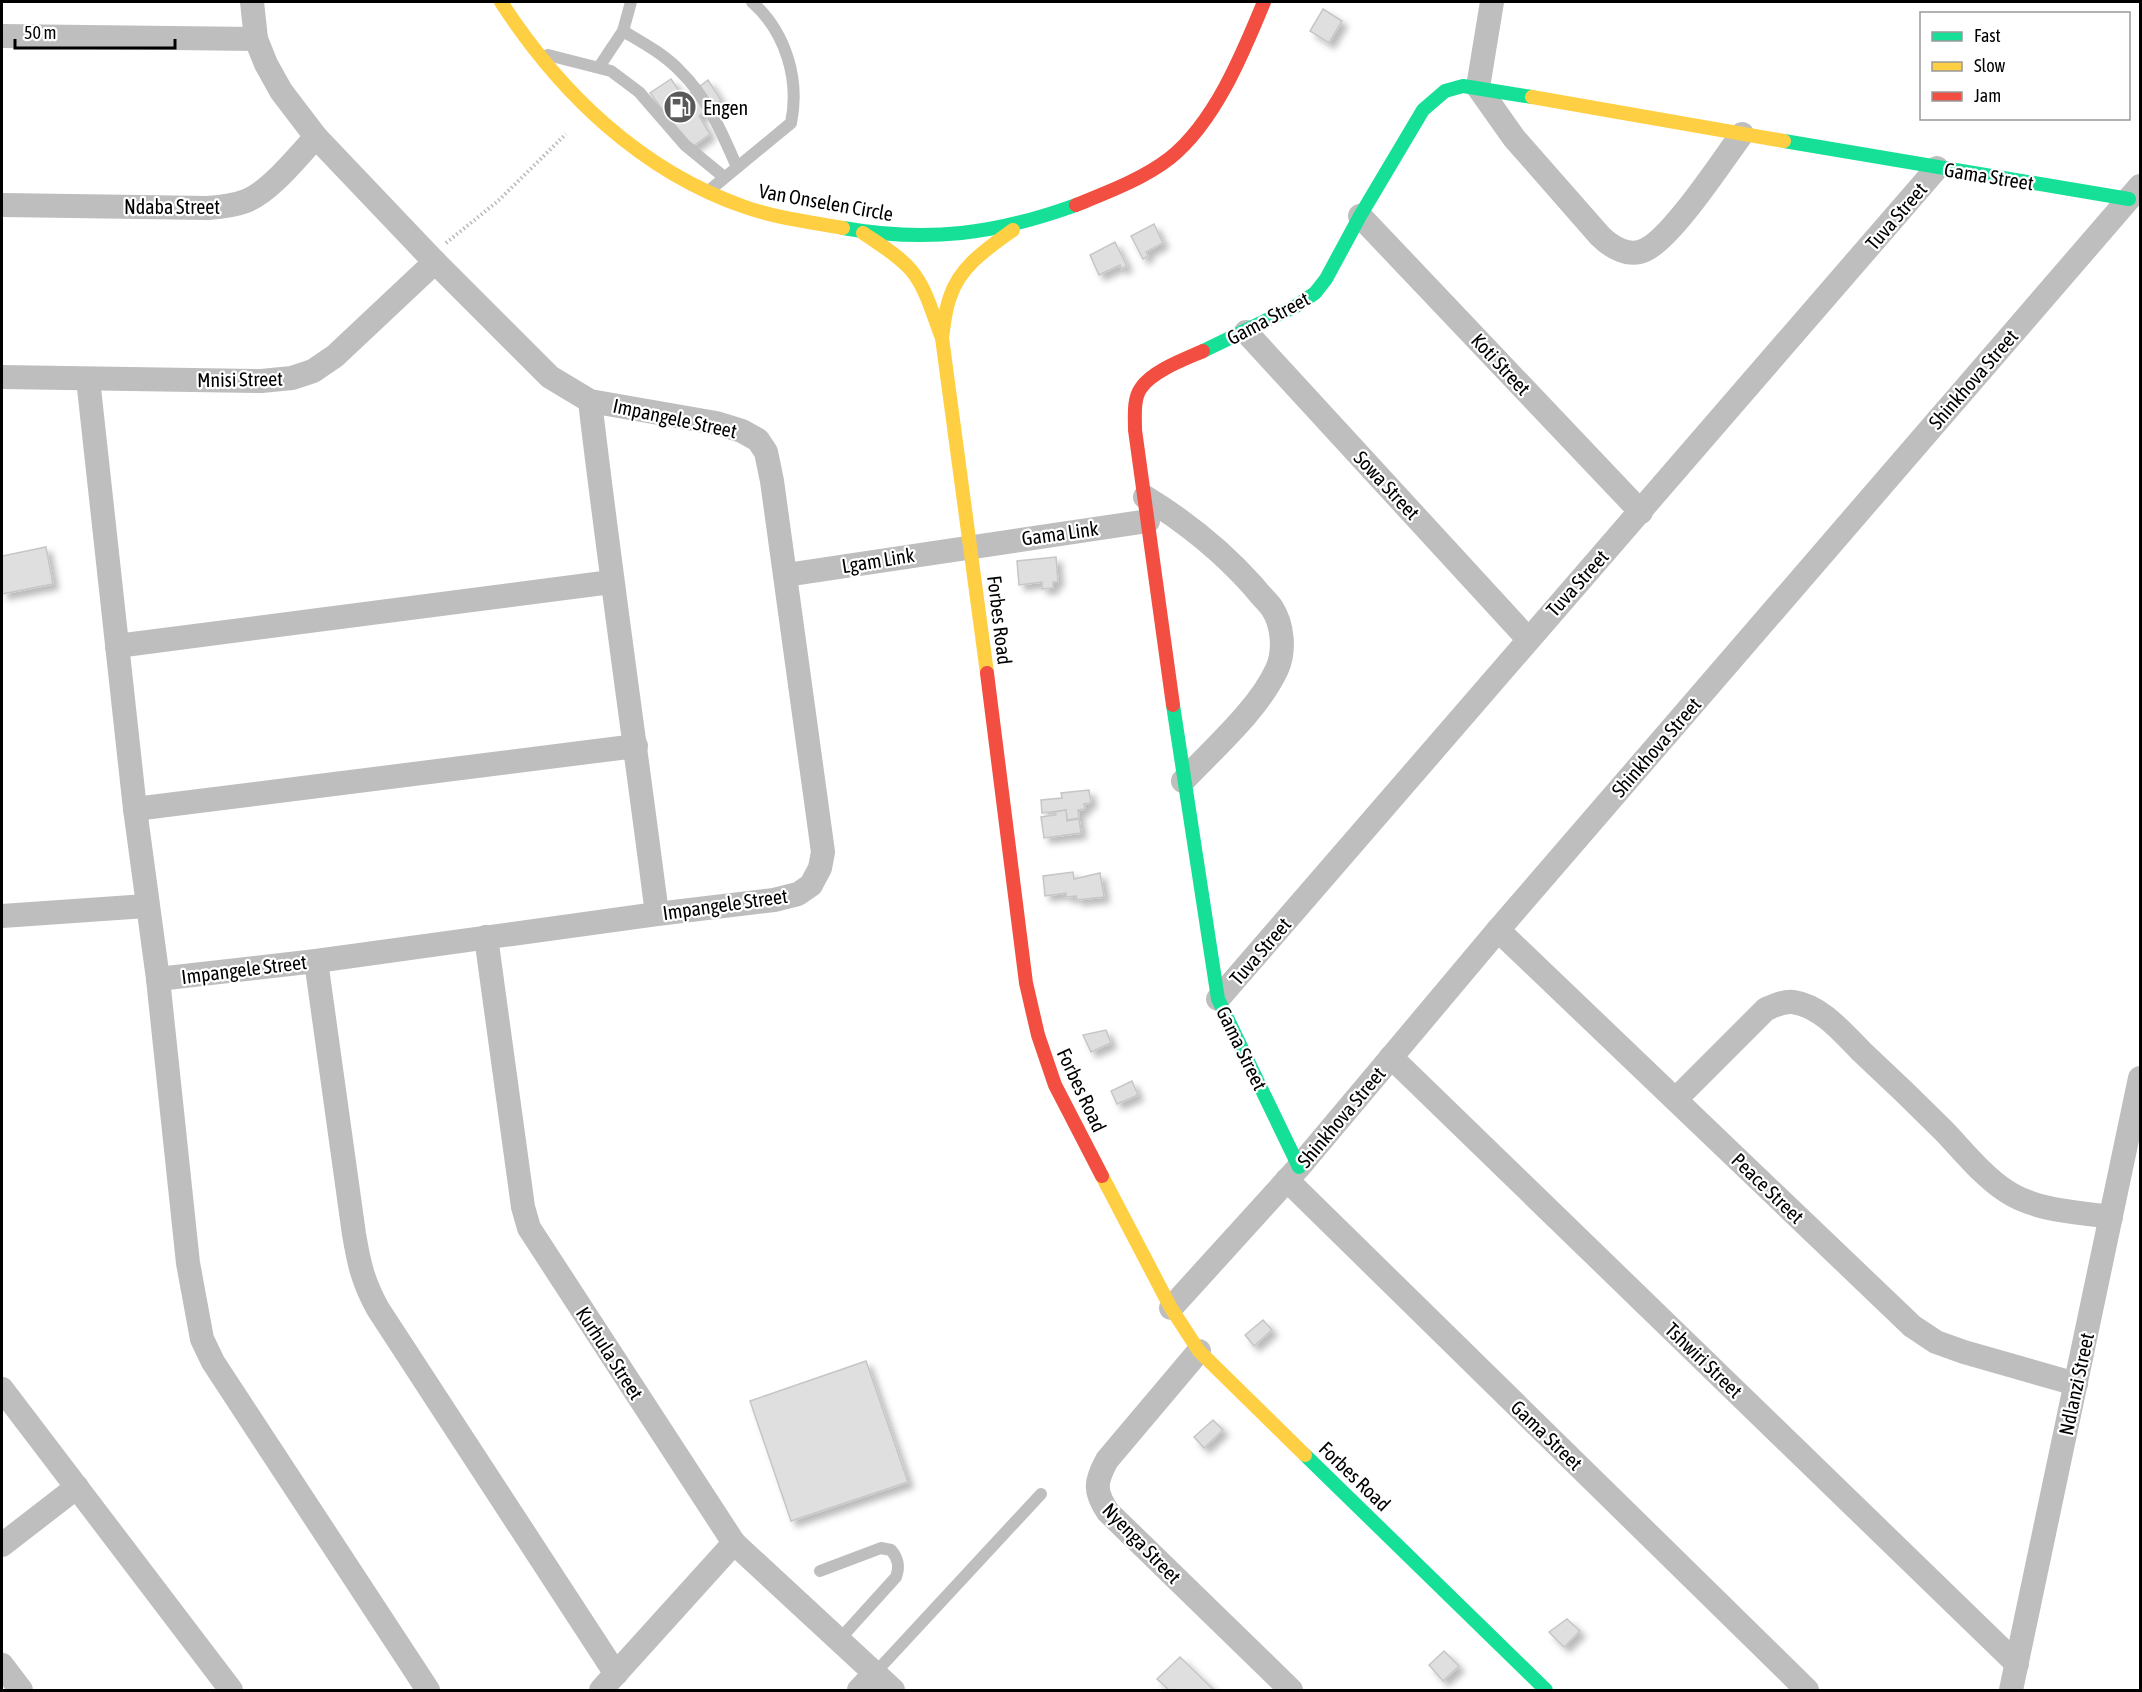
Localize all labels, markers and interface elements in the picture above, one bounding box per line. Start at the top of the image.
scale bar [15,12,176,50]
legend [1920,12,2130,120]
text: 50 m [24,22,56,43]
text: Fast [1974,25,2001,46]
text: Slow [1974,55,2005,76]
text: Jam [1974,85,2001,106]
fuel station icon: Engen [662,89,698,125]
place label: Engen [703,96,748,119]
street label: Gama Street [1943,158,2036,194]
street label: Tuva Street [1861,178,1932,254]
street label: Van Onselen Circle [757,179,895,225]
street label: Ndaba Street [124,195,220,218]
street label: Gama Street [1223,287,1313,349]
street label: Shinkhova Street [1924,324,2023,433]
street label: Koti Street [1467,328,1535,400]
street label: Mnisi Street [197,367,283,391]
street label: Impangele Street [611,394,739,442]
street label: Sowa Street [1350,446,1425,524]
street label: Gama Link [1020,516,1100,550]
street label: Lgam Link [840,543,916,577]
street label: Tuva Street [1541,545,1613,621]
street label: Forbes Road [983,574,1017,666]
street label: Shinkhova Street [1607,692,1706,801]
street label: Impangele Street [661,884,789,924]
street label: Tuva Street [1225,913,1296,989]
street label: Impangele Street [180,950,308,988]
street label: Gama Street [1212,1002,1272,1094]
street label: Forbes Road [1053,1045,1111,1135]
street label: Shinkhova Street [1292,1062,1390,1172]
street label: Peace Street [1727,1148,1809,1228]
street label: Kurhula Street [572,1302,649,1404]
street label: Tshwiri Street [1661,1318,1747,1402]
street label: Ndlanzi Street [2054,1331,2098,1437]
street label: Gama Street [1507,1395,1588,1475]
street label: Forbes Road [1315,1437,1395,1515]
street label: Nyenga Street [1098,1498,1186,1588]

